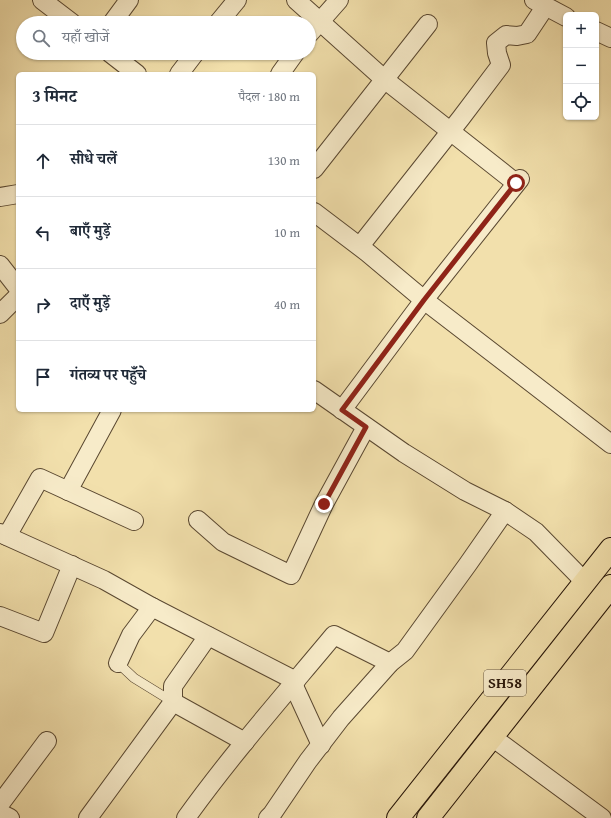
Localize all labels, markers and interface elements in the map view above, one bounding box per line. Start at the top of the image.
map controls [563,12,599,120]
button: + [563,12,599,48]
search box [16,16,316,60]
text: यहाँ खोजें [62,26,109,47]
icon: search [30,27,52,49]
button: − [563,48,599,84]
text: 3 मिनट [32,83,77,108]
button: locate [563,84,599,120]
text: पैदल · 180 m [239,87,300,106]
text: सीधे चलें [70,148,117,169]
icon: ahead [32,150,54,172]
text: 130 m [268,151,300,170]
route start [507,174,525,192]
text: बाएँ मुड़ें [70,220,111,241]
icon: left [32,222,54,244]
text: 10 m [274,223,300,242]
text: दाएँ मुड़ें [70,292,110,313]
icon: right [32,294,54,316]
text: 40 m [274,295,300,314]
text: गंतव्य पर पहुँचे [70,364,146,385]
icon: arrive [32,366,54,388]
route end [315,495,333,513]
road number: SH58 [484,670,526,696]

